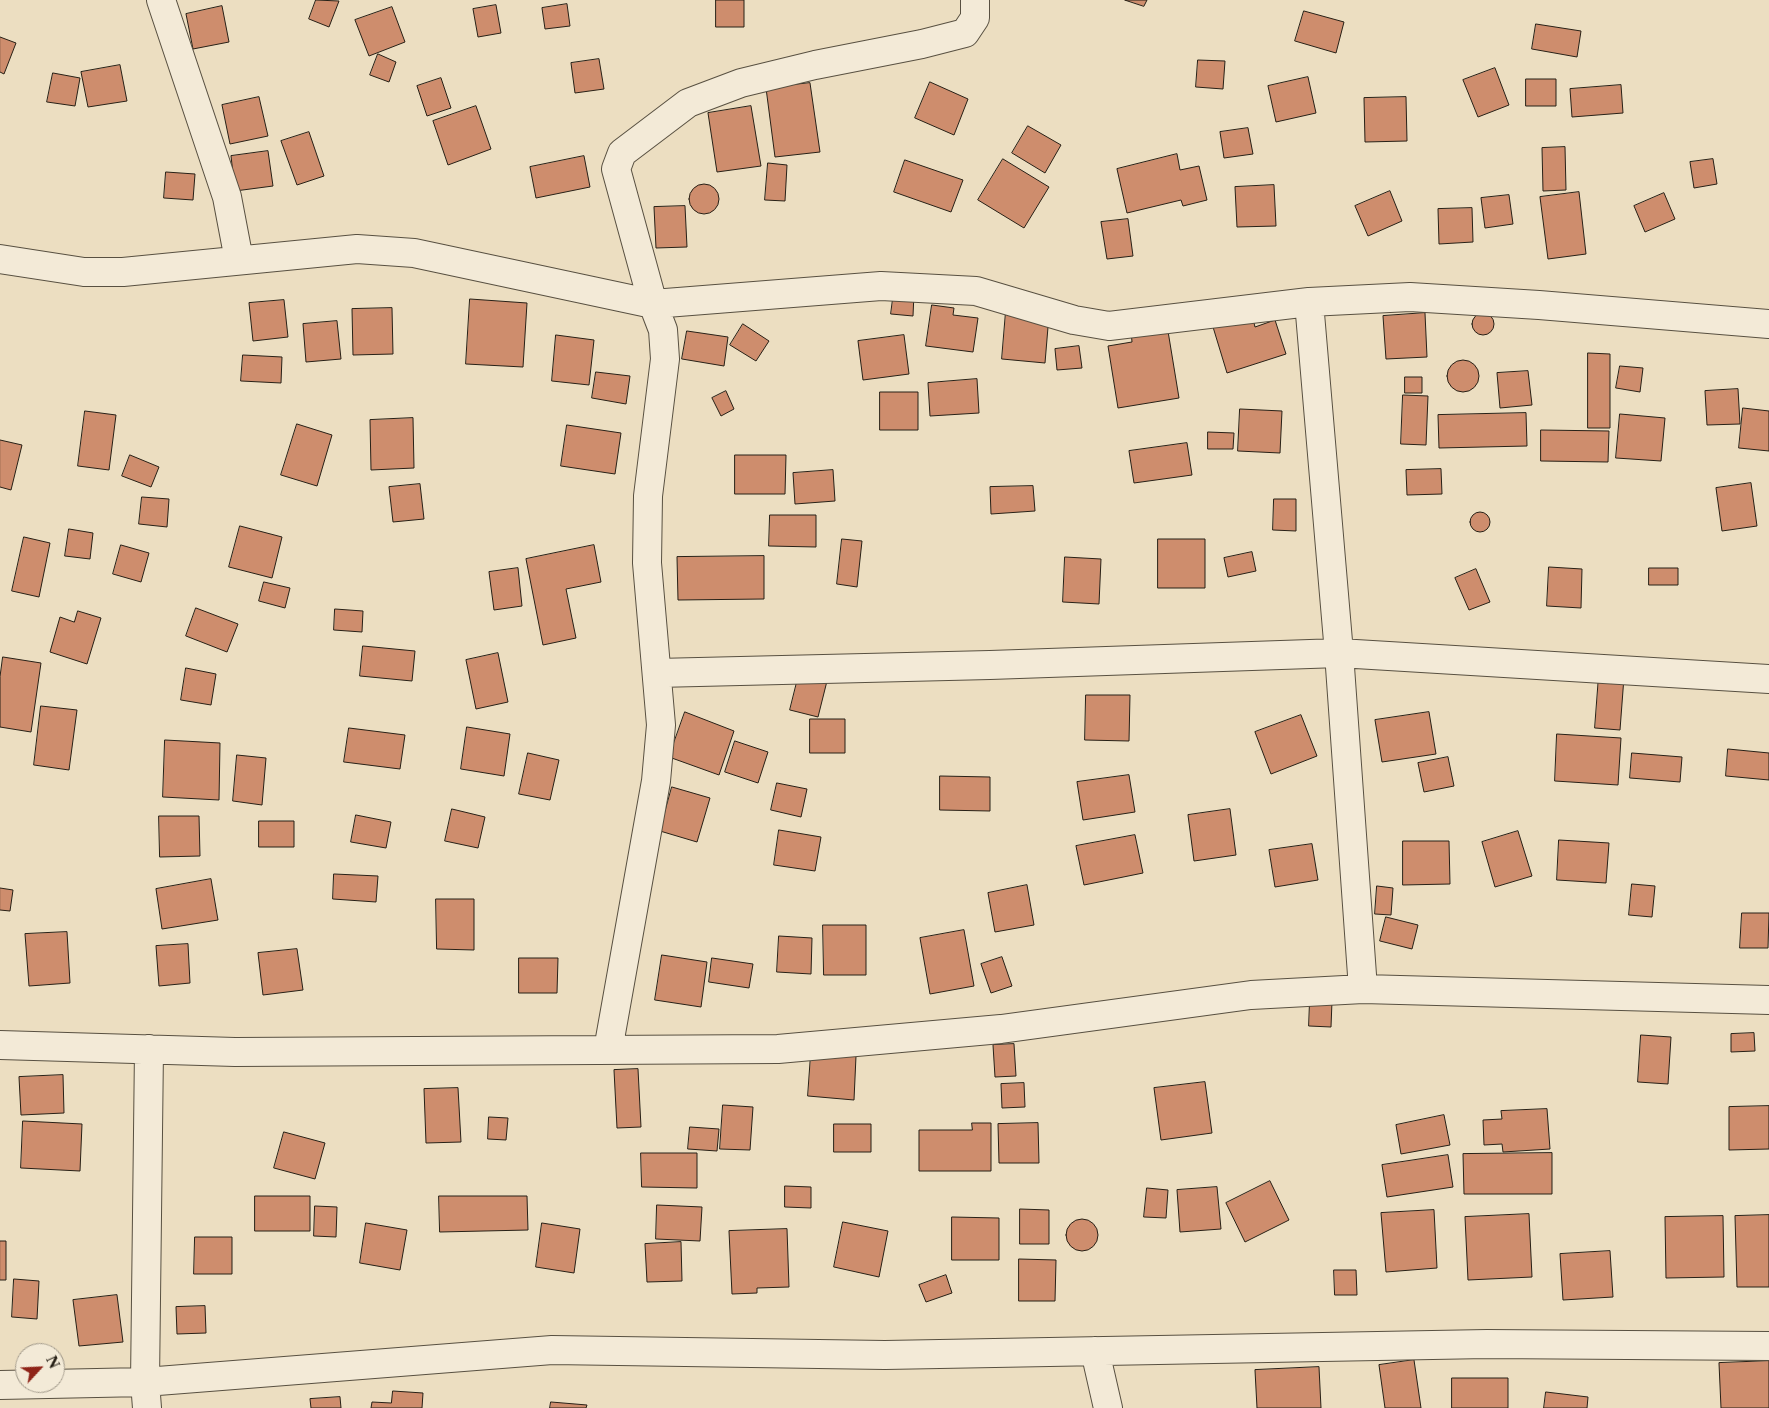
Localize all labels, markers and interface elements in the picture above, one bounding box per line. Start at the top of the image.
north arrow [15,1343,65,1393]
text: N [42,1353,63,1371]

